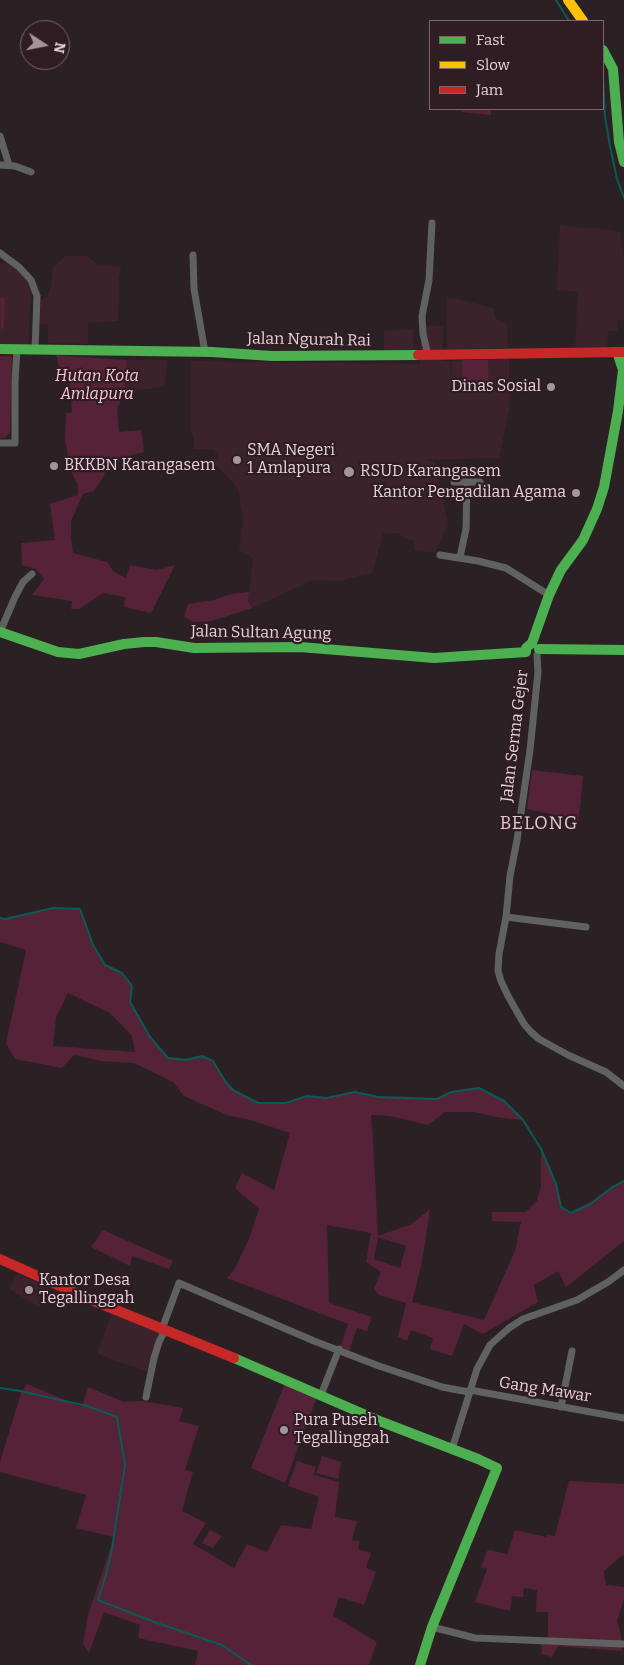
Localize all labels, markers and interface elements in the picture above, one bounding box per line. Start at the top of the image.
north arrow [20,20,70,70]
legend [429,20,604,110]
text: Fast [476,31,505,49]
text: N [50,41,69,55]
text: Slow [476,56,510,74]
text: Jam [476,81,503,99]
street label: Jalan Ngurah Rai [247,329,371,351]
park label: Hutan Kota Amlapura [55,367,139,405]
place label: Dinas Sosial [451,377,541,397]
marker: Dinas Sosial [545,381,557,393]
place label: SMA Negeri 1 Amlapura [247,441,335,479]
marker: SMA Negeri 1 Amlapura [231,454,243,466]
place label: BKKBN Karangasem [64,456,215,476]
marker: BKKBN Karangasem [48,460,60,472]
place label: RSUD Karangasem [360,462,501,482]
marker: RSUD Karangasem [342,465,356,479]
place label: Kantor Pengadilan Agama [373,483,566,503]
marker: Kantor Pengadilan Agama [570,487,582,499]
street label: Jalan Sultan Agung [191,622,331,644]
street label: Jalan Serma Gejer [497,669,533,803]
district label: BELONG [499,813,579,835]
place label: Kantor Desa Tegallinggah [39,1271,134,1309]
marker: Kantor Desa Tegallinggah [23,1284,35,1296]
street label: Gang Mawar [497,1373,593,1407]
place label: Pura Puseh Tegallinggah [294,1411,389,1449]
marker: Pura Puseh Tegallinggah [278,1424,290,1436]

